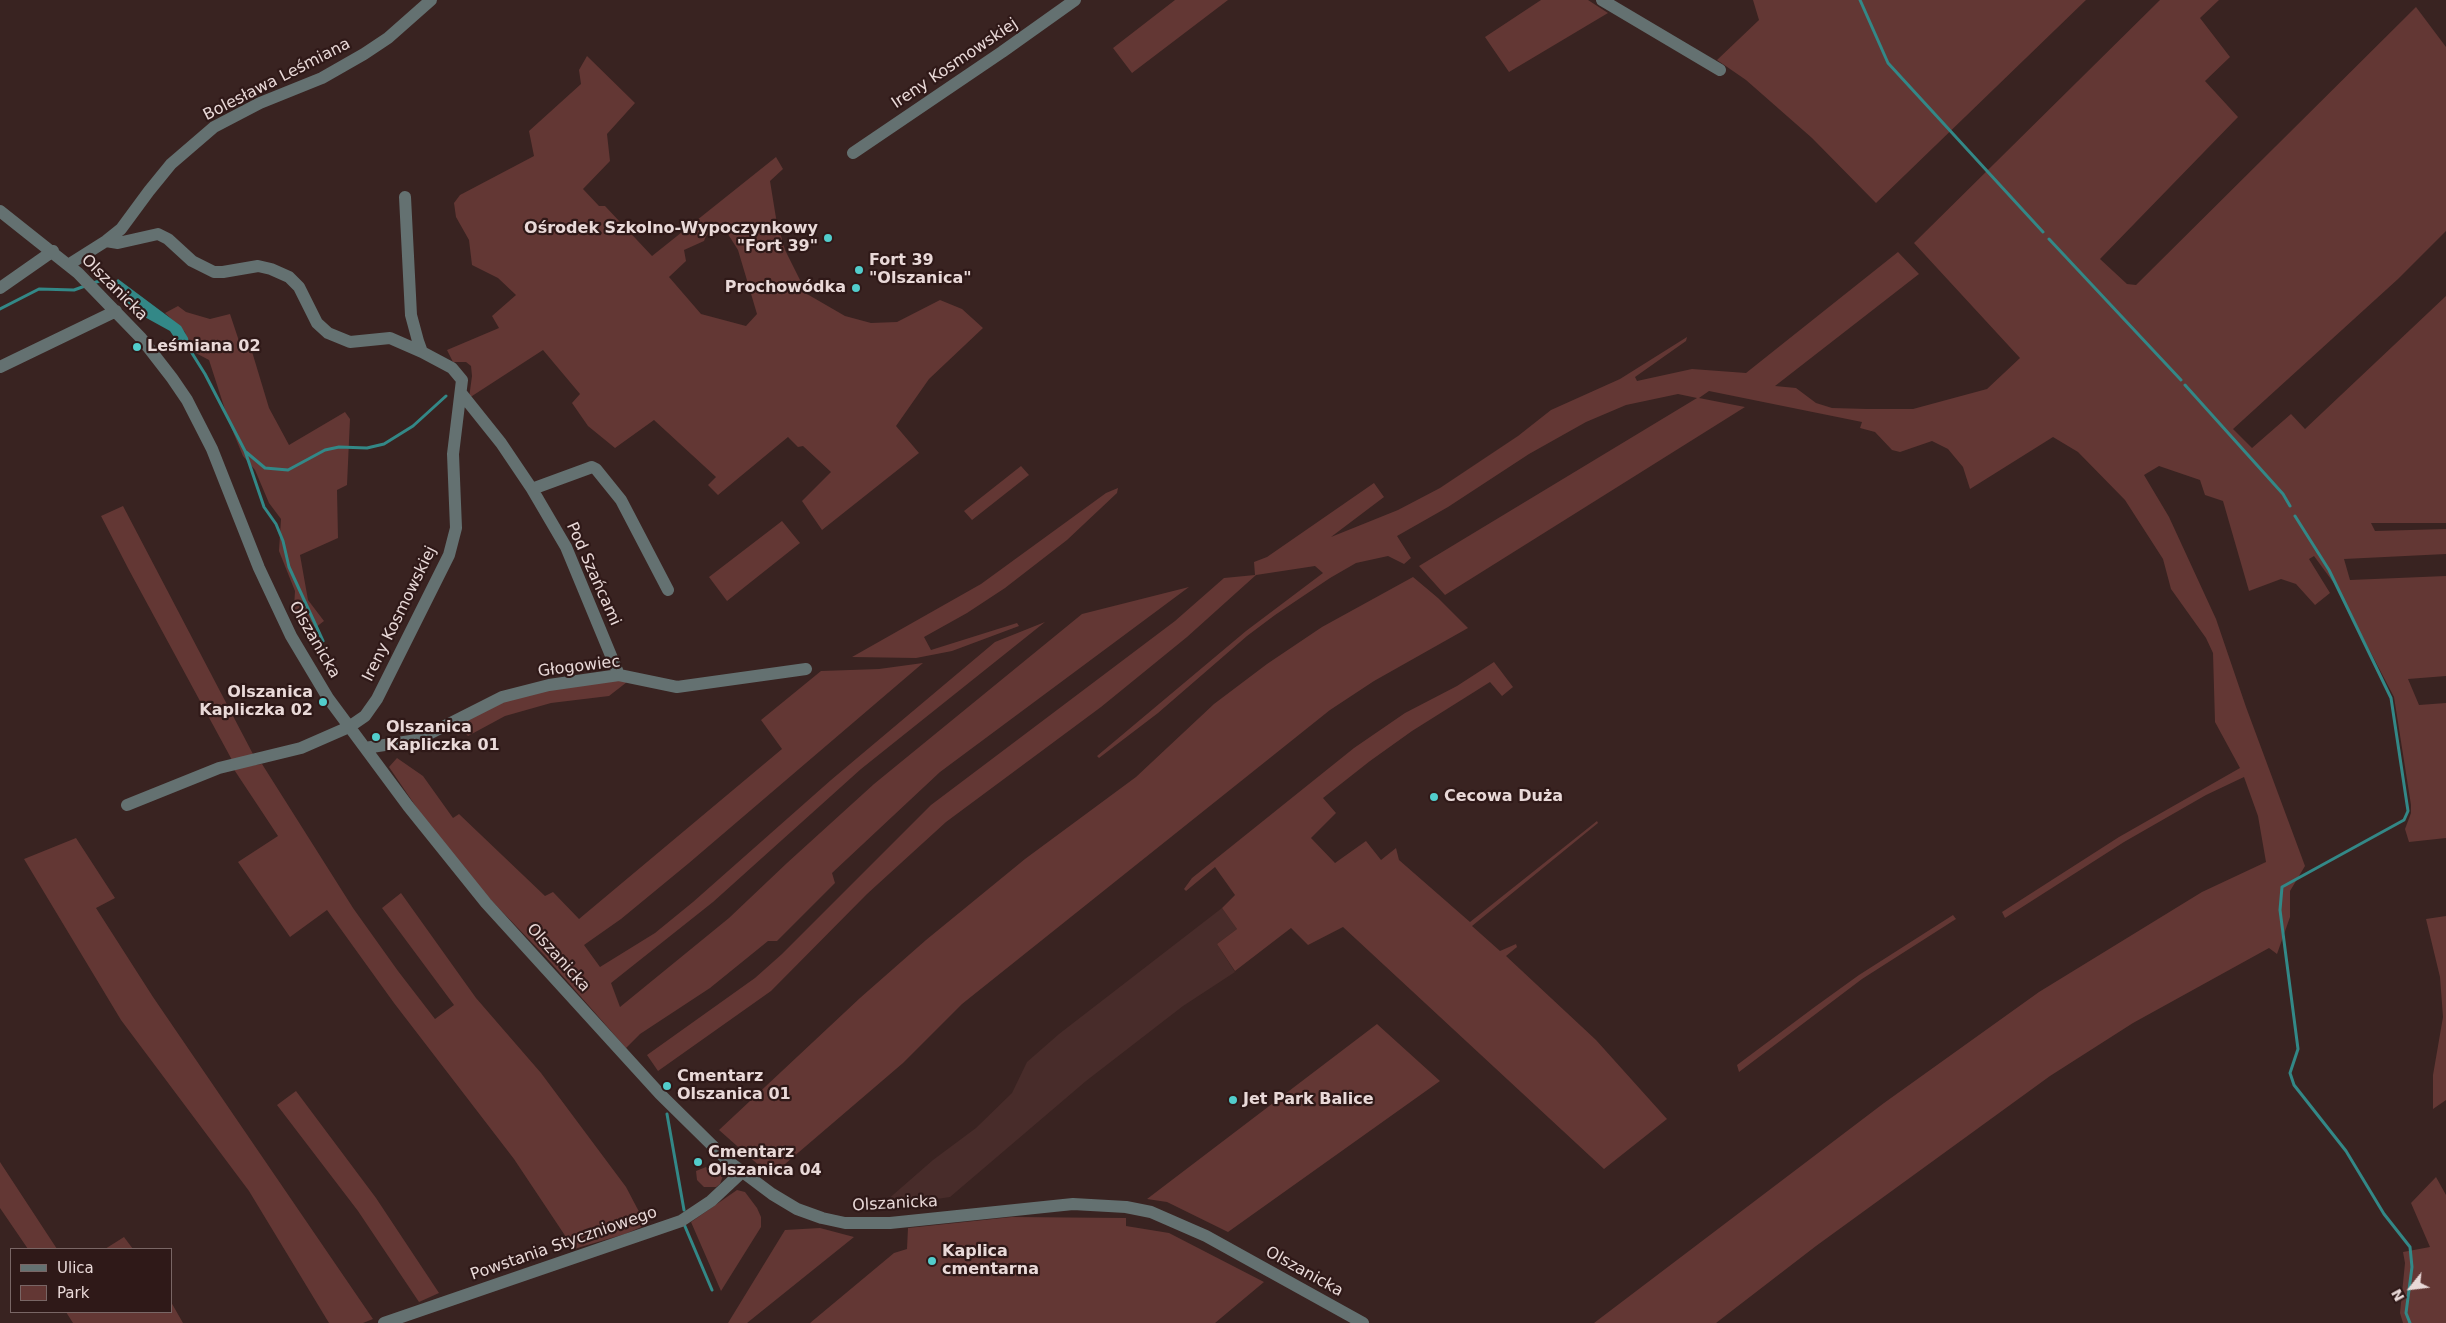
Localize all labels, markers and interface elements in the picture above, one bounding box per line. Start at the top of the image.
street label: Ireny Kosmowskiej [888,15,1022,113]
street label: Bolesława Leśmiana [200,35,354,125]
place label: Ośrodek Szkolno-Wypoczynkowy "Fort 39" [524,219,818,257]
marker: Ośrodek Szkolno-Wypoczynkowy "Fort 39" [822,232,834,244]
street label: Olszanicka [77,251,151,325]
place label: Fort 39 "Olszanica" [869,251,972,289]
marker: Fort 39 "Olszanica" [853,264,865,276]
place label: Prochowódka [725,278,846,298]
marker: Prochowódka [850,282,862,294]
place label: Leśmiana 02 [147,337,261,357]
marker: Leśmiana 02 [131,341,143,353]
street label: Pod Szańcami [562,519,624,629]
street label: Ireny Kosmowskiej [359,543,441,685]
street label: Olszanicka [284,598,344,682]
street label: Głogowiec [537,652,621,682]
place label: Olszanica Kapliczka 02 [199,683,313,721]
marker: Olszanica Kapliczka 02 [317,696,329,708]
place label: Olszanica Kapliczka 01 [386,718,500,756]
marker: Olszanica Kapliczka 01 [370,731,382,743]
place label: Cecowa Duża [1444,787,1563,807]
marker: Cecowa Duża [1428,791,1440,803]
street label: Olszanicka [522,920,594,996]
place label: Cmentarz Olszanica 01 [677,1067,791,1105]
marker: Cmentarz Olszanica 01 [661,1080,673,1092]
place label: Jet Park Balice [1243,1090,1374,1110]
marker: Jet Park Balice [1227,1094,1239,1106]
place label: Cmentarz Olszanica 04 [708,1143,822,1181]
marker: Cmentarz Olszanica 04 [692,1156,704,1168]
street label: Olszanicka [852,1192,938,1216]
street label: Powstania Styczniowego [468,1203,660,1285]
place label: Kaplica cmentarna [942,1242,1039,1280]
street label: Olszanicka [1262,1243,1346,1301]
legend [10,1248,172,1313]
marker: Kaplica cmentarna [926,1255,938,1267]
text: Ulica [57,1259,94,1277]
north arrow [2386,1263,2436,1313]
text: Park [57,1284,89,1302]
text: N [2388,1286,2408,1304]

